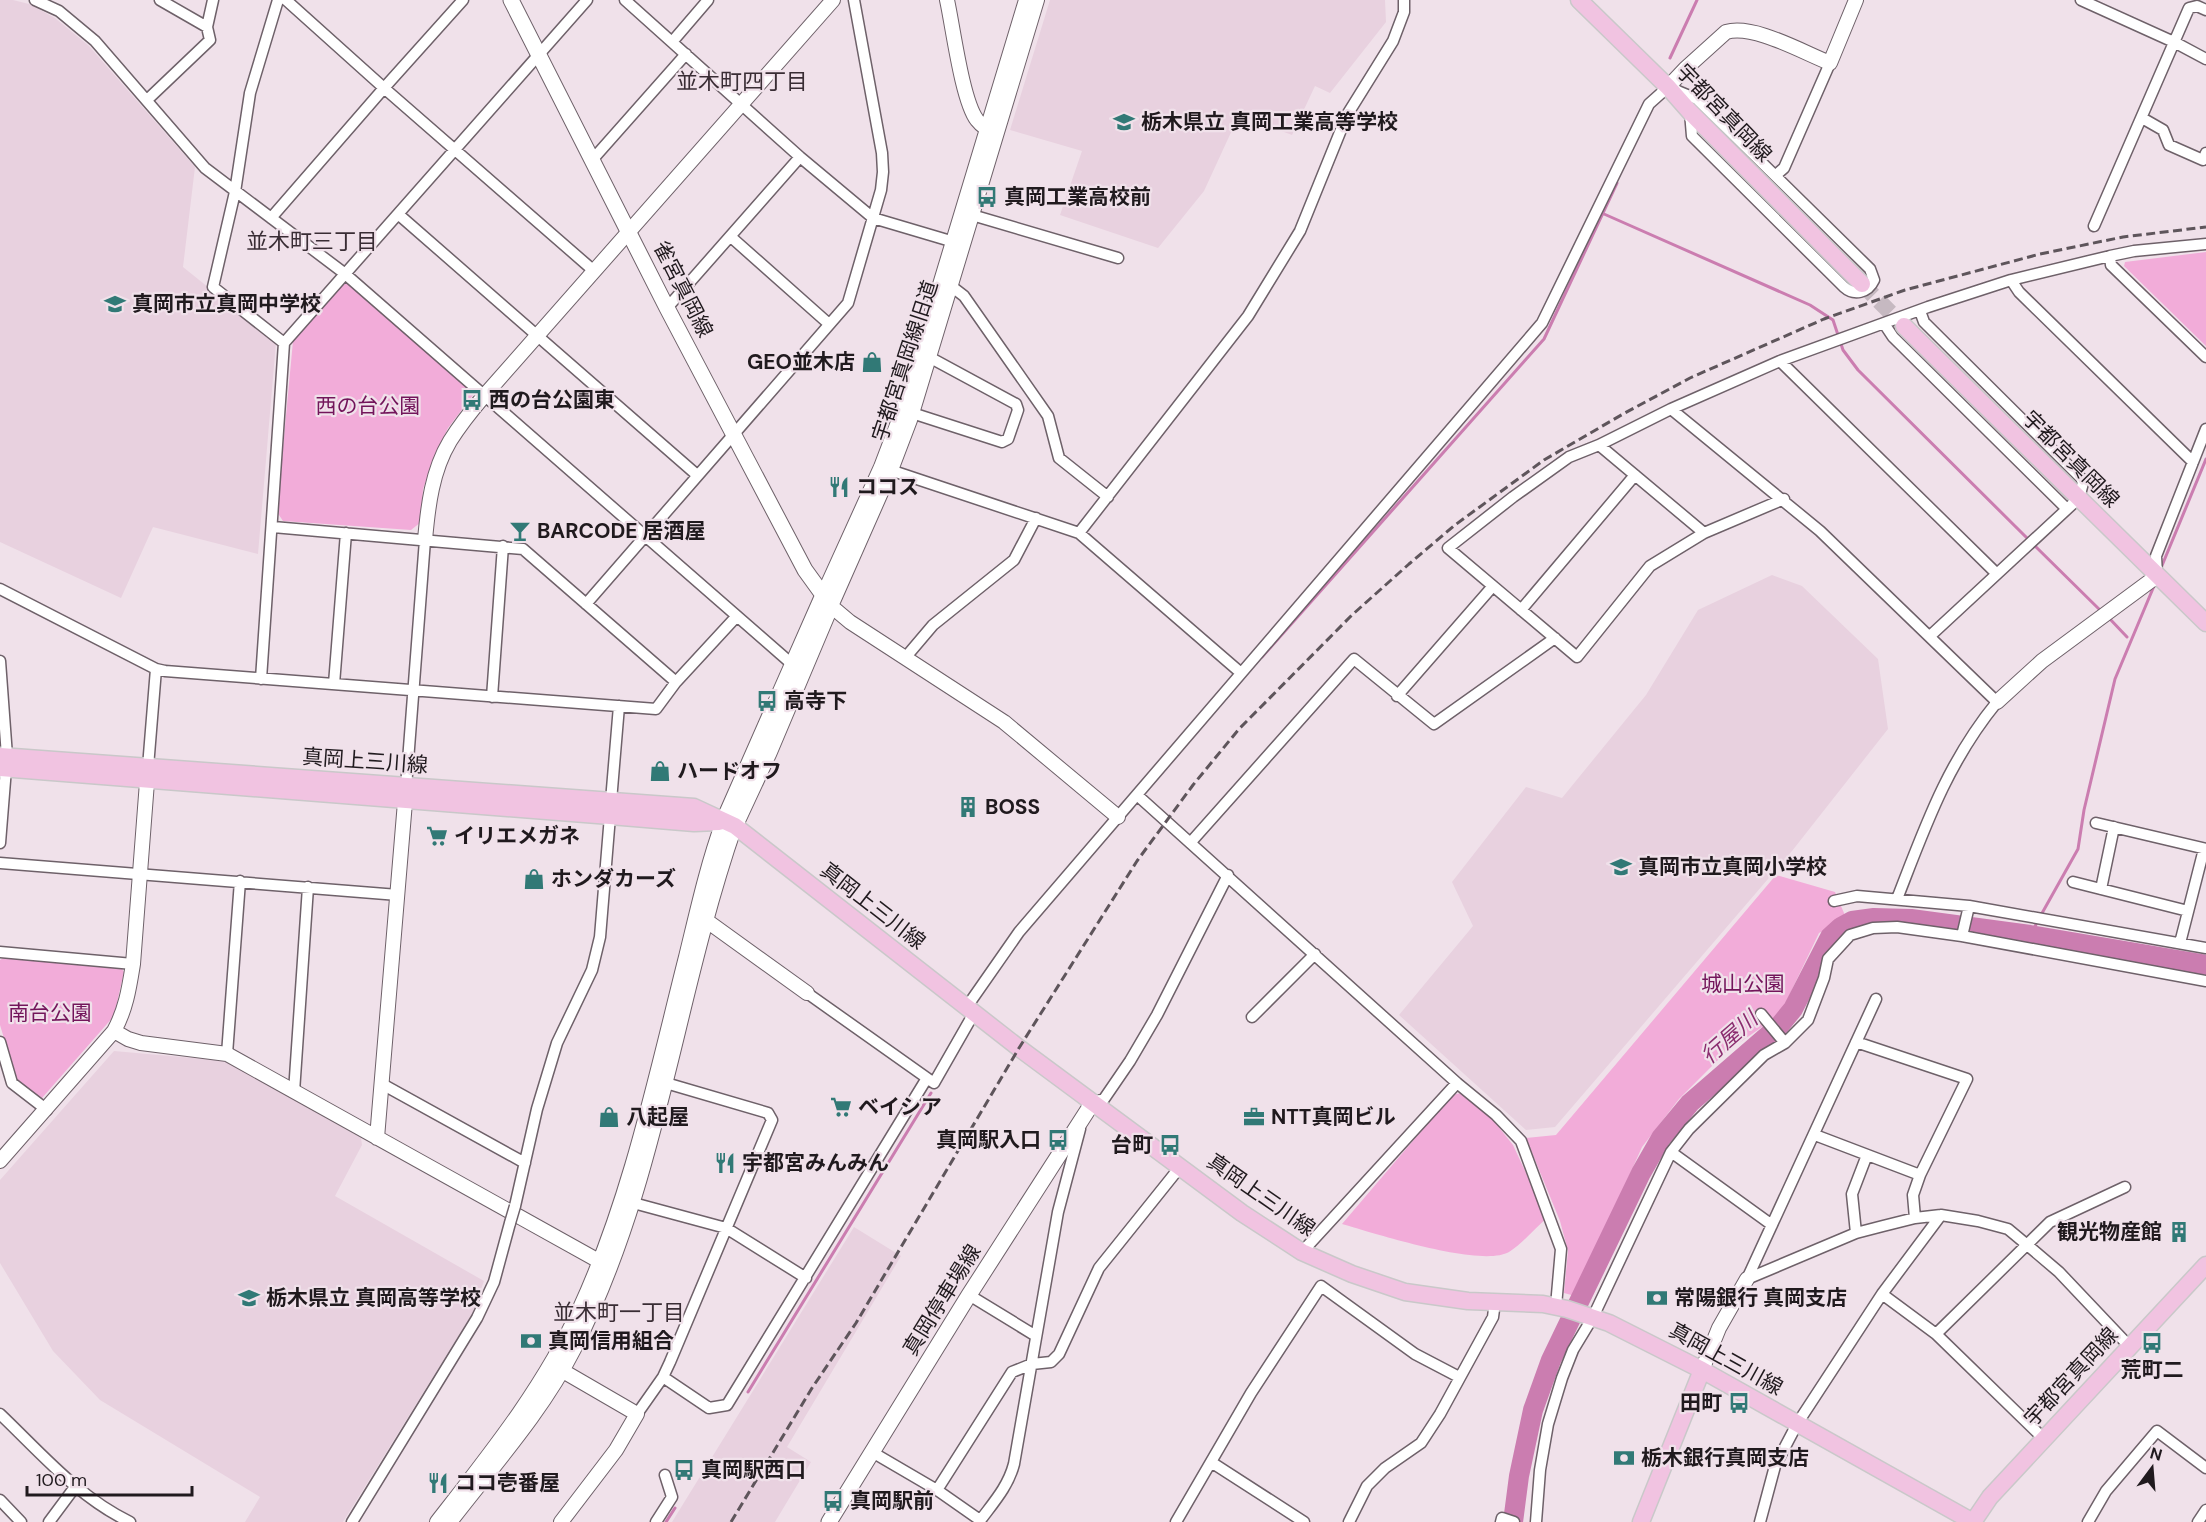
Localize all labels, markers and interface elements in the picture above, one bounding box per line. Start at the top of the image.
street label: 宇都宮真岡線 [1670,58,1778,168]
district label: 並木町四丁目 [676,67,808,96]
place label: 栃木県立 真岡工業高等学校 [1141,108,1398,136]
school or university icon: 栃木県立 真岡工業高等学校 [1112,110,1136,134]
place label: 真岡工業高校前 [1004,183,1151,211]
bus stop icon: 真岡工業高校前 [975,185,999,209]
district label: 並木町三丁目 [246,227,378,256]
street label: 雀宮真岡線 [647,236,719,342]
street label: 宇都宮真岡線旧道 [866,277,944,445]
place label: 真岡市立真岡中学校 [132,290,321,318]
school or university icon: 真岡市立真岡中学校 [103,292,127,316]
place label: GEO並木店 [747,348,855,376]
shop icon: GEO並木店 [860,350,884,374]
place label: 西の台公園東 [489,386,615,414]
bus stop icon: 西の台公園東 [460,388,484,412]
park label: 西の台公園 [316,392,421,420]
street label: 宇都宮真岡線 [2017,405,2125,513]
place label: ココス [856,473,919,501]
restaurant icon: ココス [827,475,851,499]
place label: BARCODE 居酒屋 [537,517,705,545]
bar icon: BARCODE 居酒屋 [508,519,532,543]
place label: 高寺下 [784,687,847,715]
bus stop icon: 高寺下 [755,689,779,713]
street label: 真岡上三川線 [301,743,429,779]
place label: ハードオフ [677,757,782,785]
shop icon: ハードオフ [648,759,672,783]
place label: BOSS [985,793,1040,821]
building icon: BOSS [956,795,980,819]
place label: イリエメガネ [454,822,580,850]
supermarket icon: イリエメガネ [425,824,449,848]
place label: 真岡市立真岡小学校 [1638,853,1827,881]
school or university icon: 真岡市立真岡小学校 [1609,855,1633,879]
street label: 真岡上三川線 [815,856,931,956]
place label: ホンダカーズ [551,865,676,893]
shop icon: ホンダカーズ [522,867,546,891]
park label: 城山公園 [1701,970,1785,998]
park label: 南台公園 [8,999,92,1027]
water label: 行屋川 [1695,1003,1765,1070]
place label: ベイシア [858,1093,942,1121]
supermarket icon: ベイシア [829,1095,853,1119]
place label: 八起屋 [626,1103,689,1131]
place label: NTT真岡ビル [1271,1103,1395,1131]
shop icon: 八起屋 [597,1105,621,1129]
office icon: NTT真岡ビル [1242,1105,1266,1129]
place label: 真岡駅入口 [936,1126,1041,1154]
bus stop icon: 真岡駅入口 [1046,1128,1070,1152]
place label: 台町 [1111,1131,1153,1159]
bus stop icon: 台町 [1158,1133,1182,1157]
street label: 真岡上三川線 [1201,1147,1321,1243]
place label: 宇都宮みんみん [742,1149,889,1177]
restaurant icon: 宇都宮みんみん [713,1151,737,1175]
place label: 観光物産館 [2057,1218,2162,1246]
building icon: 観光物産館 [2167,1220,2191,1244]
street label: 真岡停車場線 [897,1239,987,1361]
place label: 栃木県立 真岡高等学校 [266,1284,481,1312]
place label: 常陽銀行 真岡支店 [1674,1284,1847,1312]
school or university icon: 栃木県立 真岡高等学校 [237,1286,261,1310]
bank icon: 常陽銀行 真岡支店 [1645,1286,1669,1310]
district label: 並木町一丁目 [553,1298,685,1327]
street label: 真岡上三川線 [1664,1316,1788,1402]
street label: 宇都宮真岡線 [2018,1321,2124,1433]
place label: 真岡信用組合 [548,1327,674,1355]
bank icon: 真岡信用組合 [519,1329,543,1353]
bus stop icon: 荒町二 [2140,1331,2164,1355]
place label: 荒町二 [2121,1356,2184,1384]
place label: 田町 [1680,1389,1722,1417]
bus stop icon: 田町 [1727,1391,1751,1415]
north arrow [2122,1438,2182,1498]
text: N [2147,1442,2165,1466]
place label: 栃木銀行真岡支店 [1641,1444,1809,1472]
bank icon: 栃木銀行真岡支店 [1612,1446,1636,1470]
place label: 真岡駅西口 [701,1456,806,1484]
bus stop icon: 真岡駅西口 [672,1458,696,1482]
scale bar [27,1459,192,1497]
text: 100 m [36,1468,87,1492]
place label: ココ壱番屋 [455,1469,560,1497]
restaurant icon: ココ壱番屋 [426,1471,450,1495]
place label: 真岡駅前 [850,1487,934,1515]
bus stop icon: 真岡駅前 [821,1489,845,1513]

